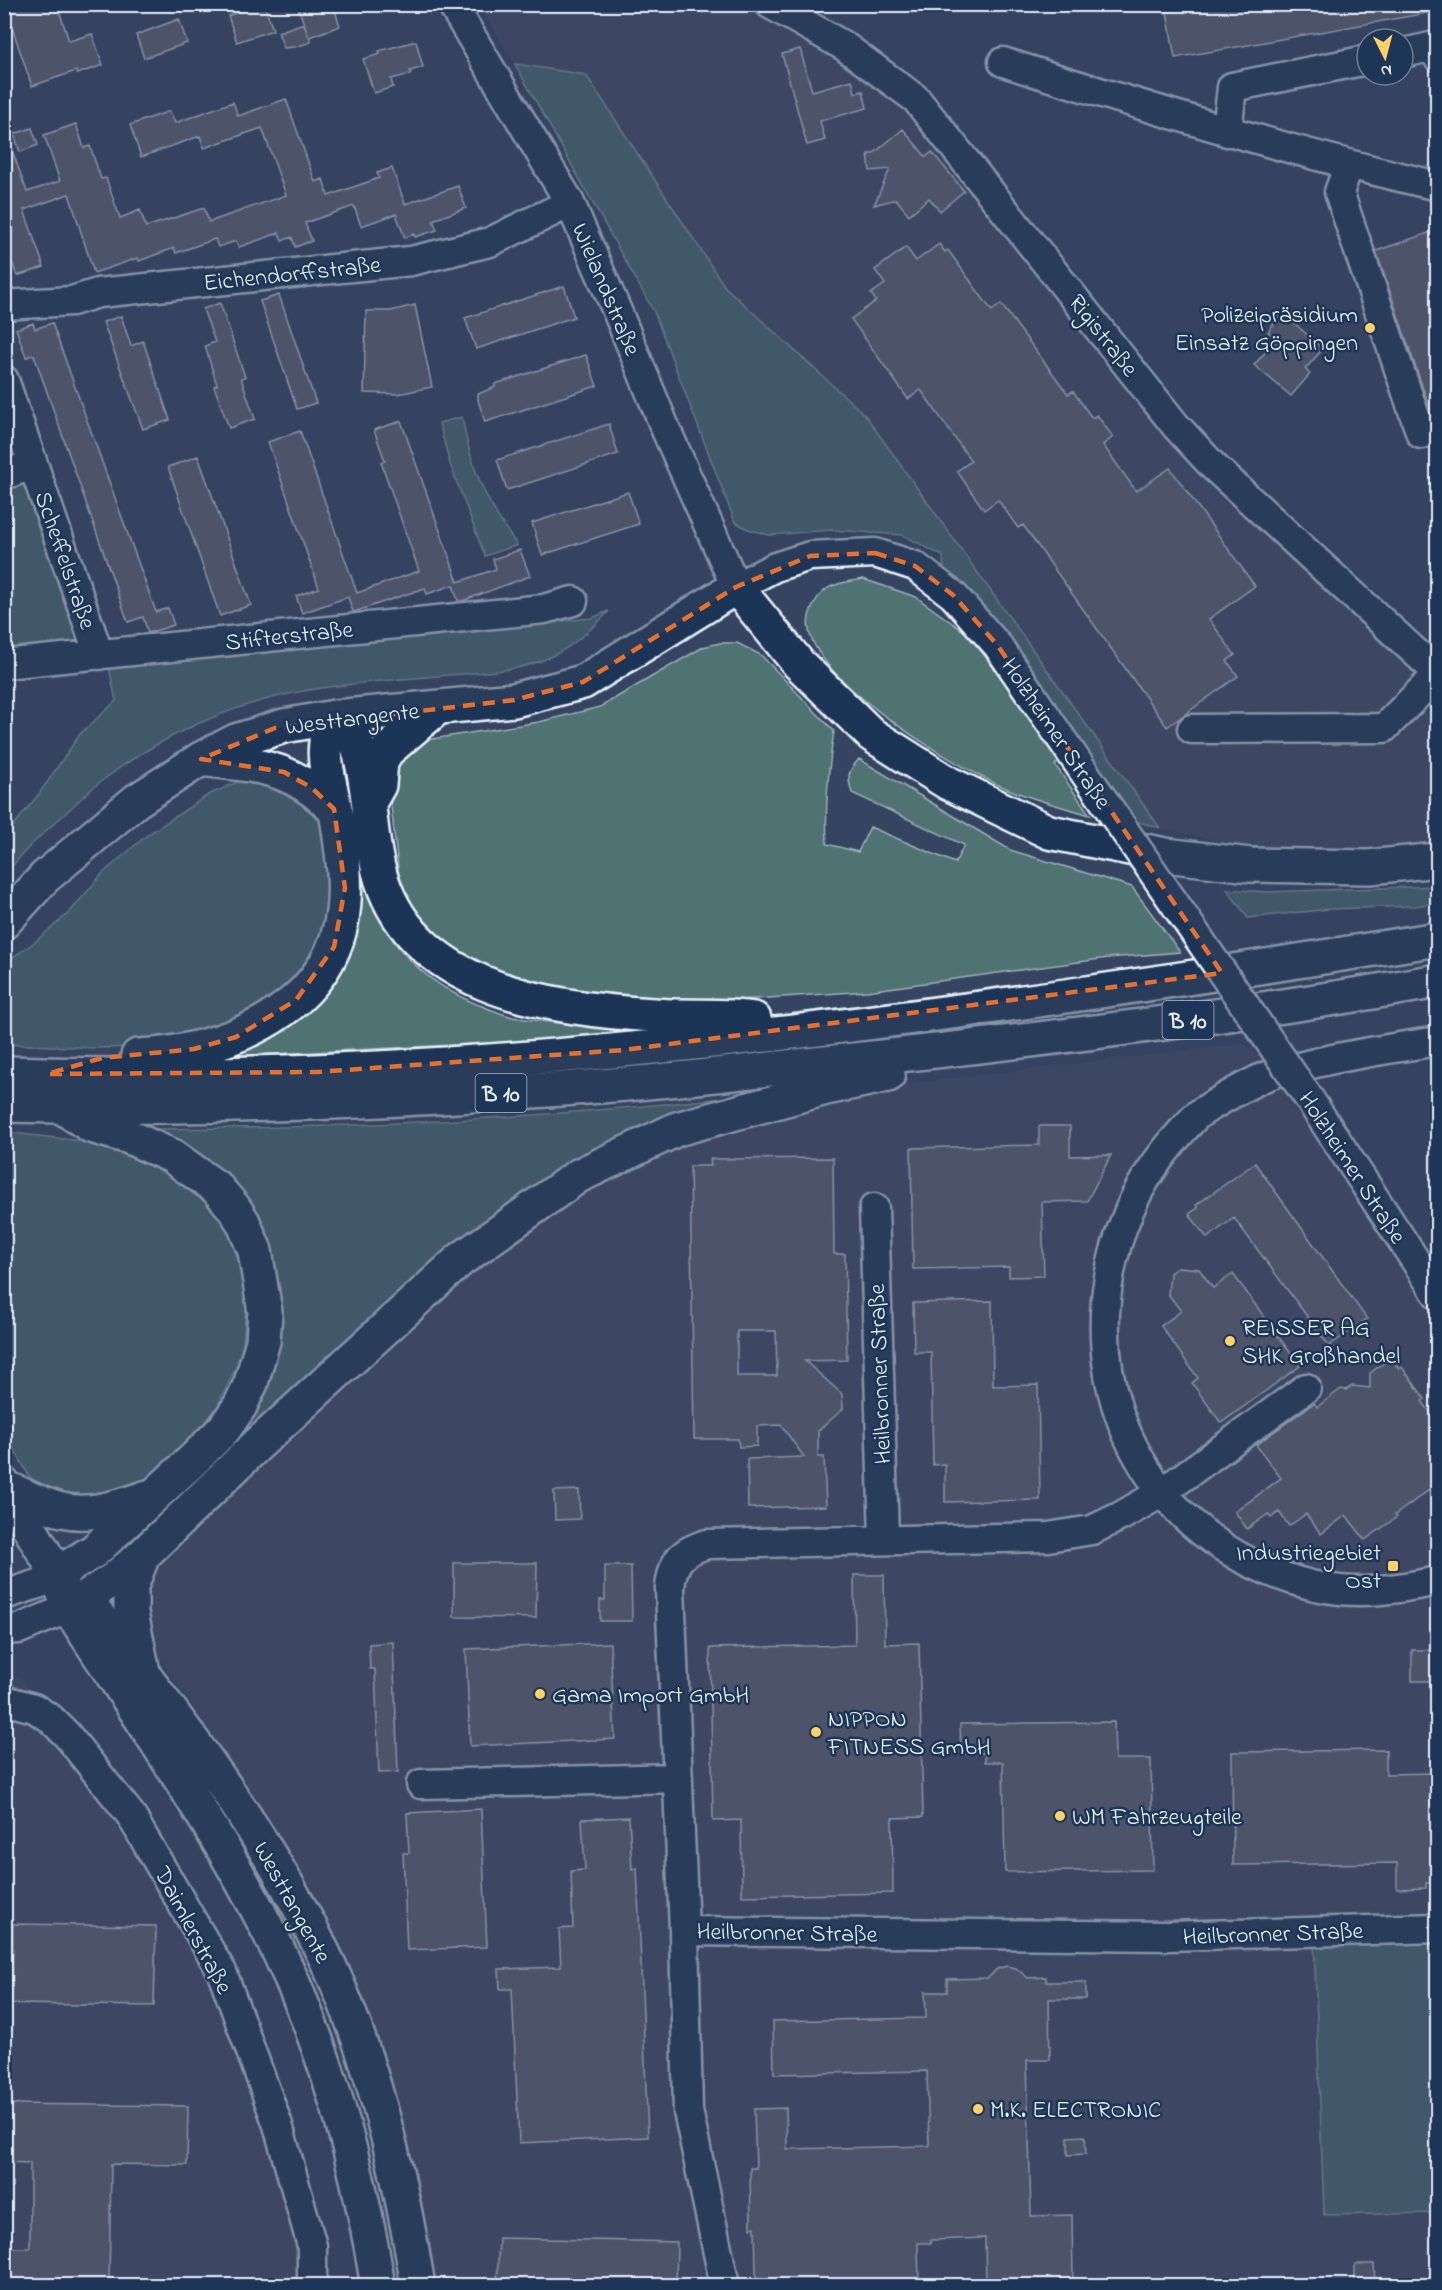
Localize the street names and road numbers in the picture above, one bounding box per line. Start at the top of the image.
street label: Wielandstraße [561,218,648,362]
street label: Eichendorffstraße [202,249,383,302]
street label: Rigistraße [1058,288,1146,386]
street label: Scheffelstraße [24,487,104,635]
street label: Stifterstraße [224,613,355,662]
street label: Holzheimer Straße [991,652,1119,817]
street label: Westtangente [283,695,422,746]
road number: B 10 [1162,1001,1214,1039]
road number: B 10 [476,1074,526,1112]
street label: Holzheimer Straße [1288,1085,1414,1252]
street label: Heilbronner Straße [861,1283,902,1465]
street label: Westtangente [243,1836,339,1971]
street label: Daimlerstraße [143,1860,240,2001]
street label: Heilbronner Straße [696,1915,878,1954]
street label: Heilbronner Straße [1182,1915,1364,1956]

